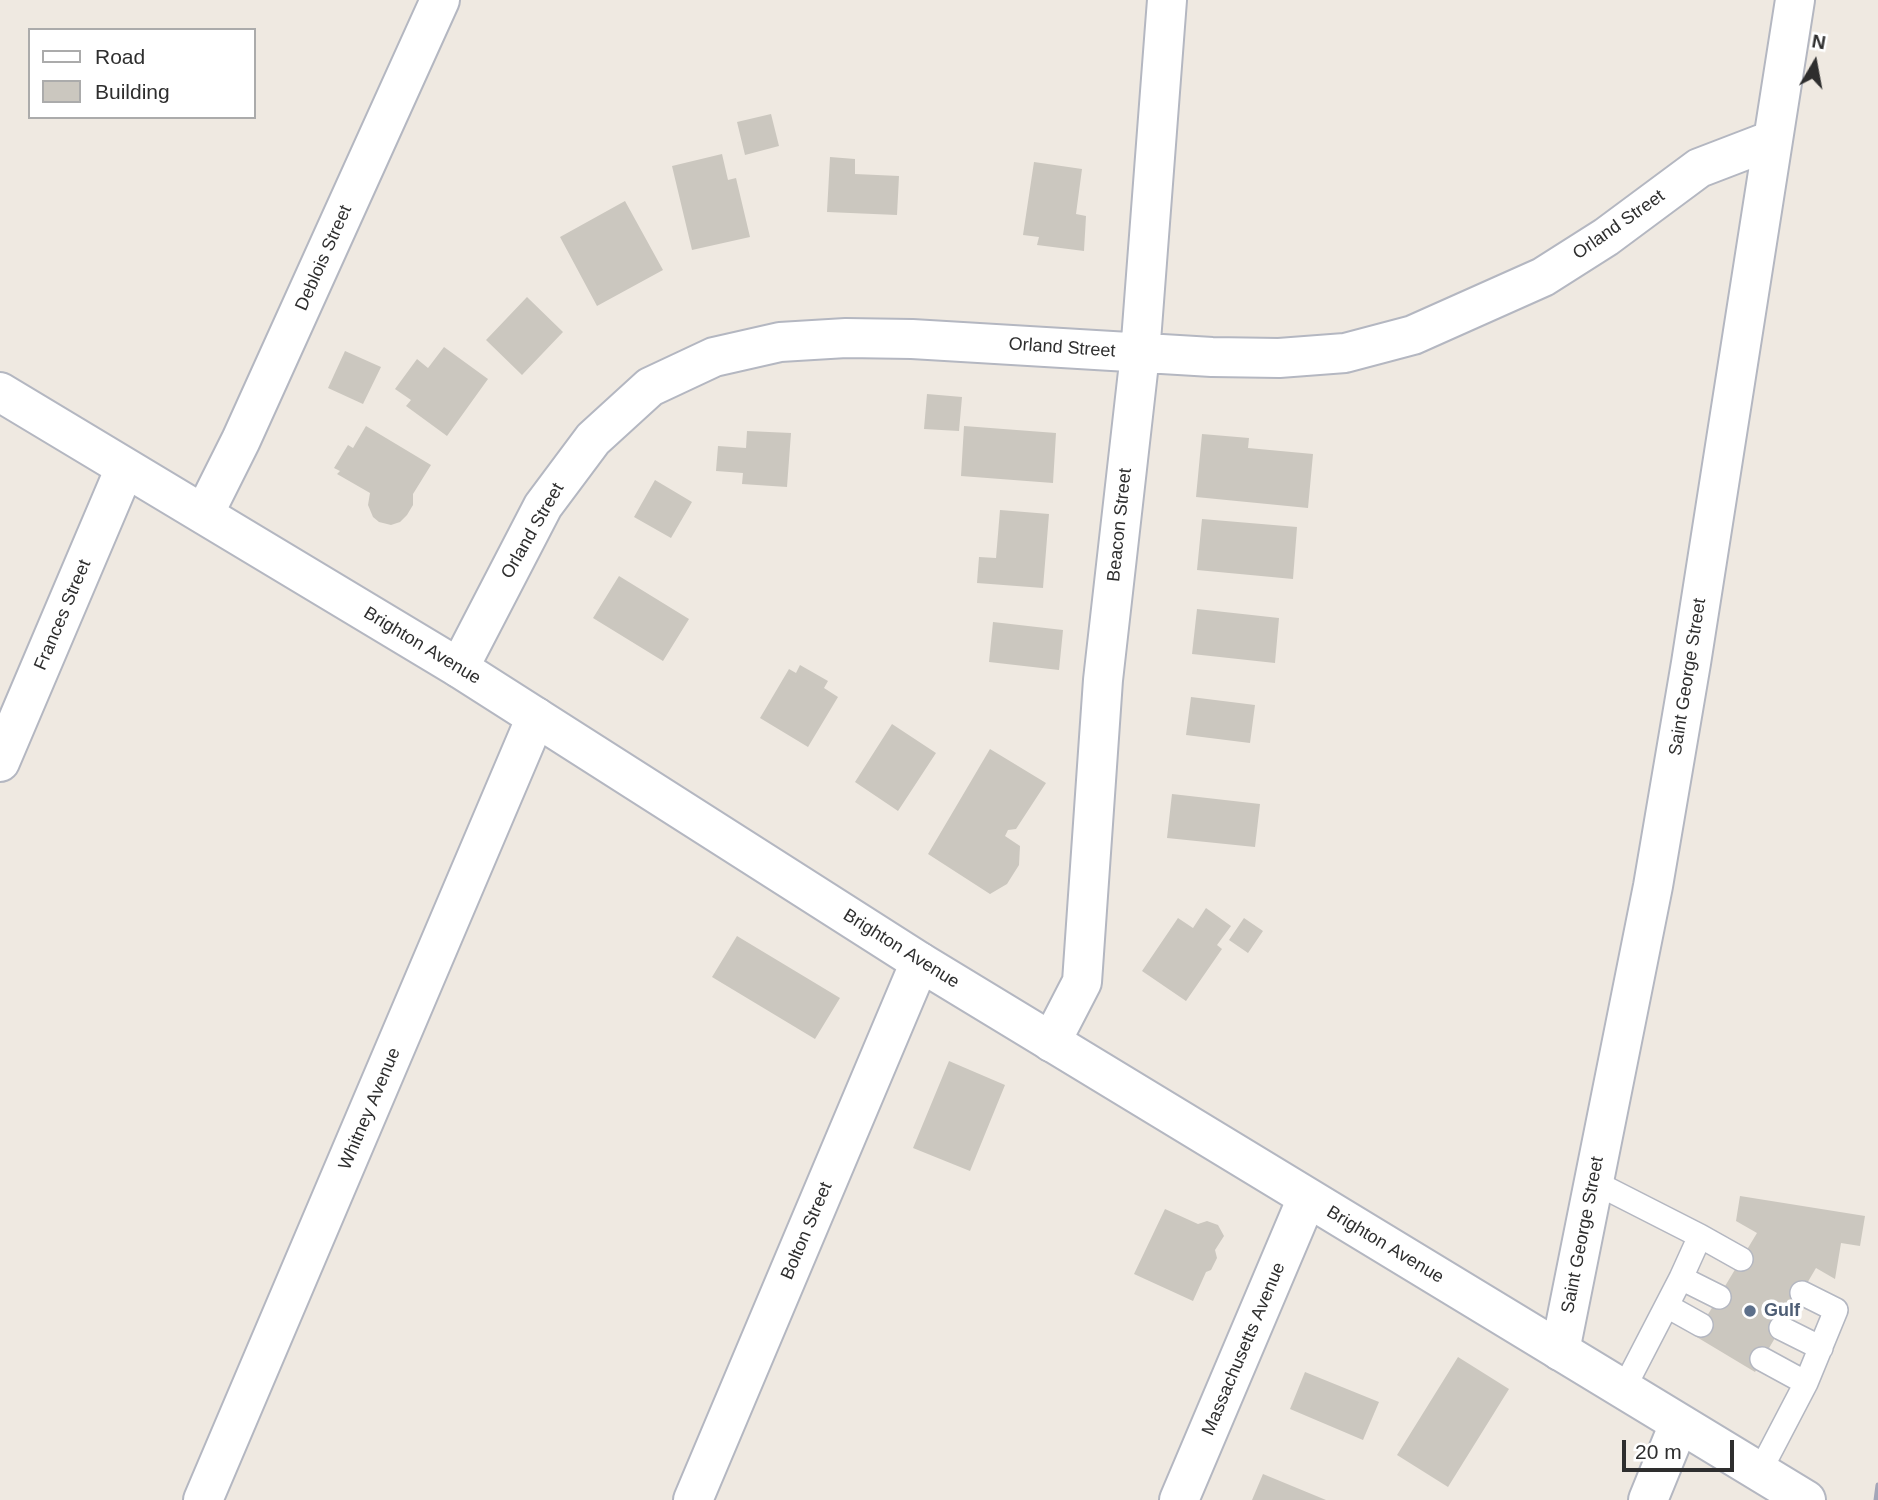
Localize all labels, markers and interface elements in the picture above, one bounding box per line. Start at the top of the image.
legend [28,28,256,119]
north arrow [1780,28,1850,98]
text: N [1810,30,1827,53]
text: Road [95,45,145,68]
text: Building [95,80,170,103]
street label: Orland Street [1569,185,1669,265]
street label: Deblois Street [291,202,357,314]
street label: Orland Street [1008,333,1116,363]
street label: Beacon Street [1103,467,1137,583]
street label: Orland Street [497,479,569,583]
street label: Frances Street [30,556,96,674]
street label: Saint George Street [1665,597,1711,757]
street label: Brighton Avenue [360,603,484,689]
street label: Brighton Avenue [839,905,963,993]
street label: Whitney Avenue [335,1045,405,1173]
street label: Saint George Street [1557,1155,1609,1315]
street label: Bolton Street [777,1179,837,1283]
street label: Brighton Avenue [1323,1202,1447,1288]
street label: Massachusetts Avenue [1198,1259,1290,1439]
place label: Gulf [1764,1300,1800,1322]
marker: Gulf [1742,1303,1758,1319]
scale bar [1626,1426,1738,1470]
text: 20 m [1635,1440,1682,1463]

